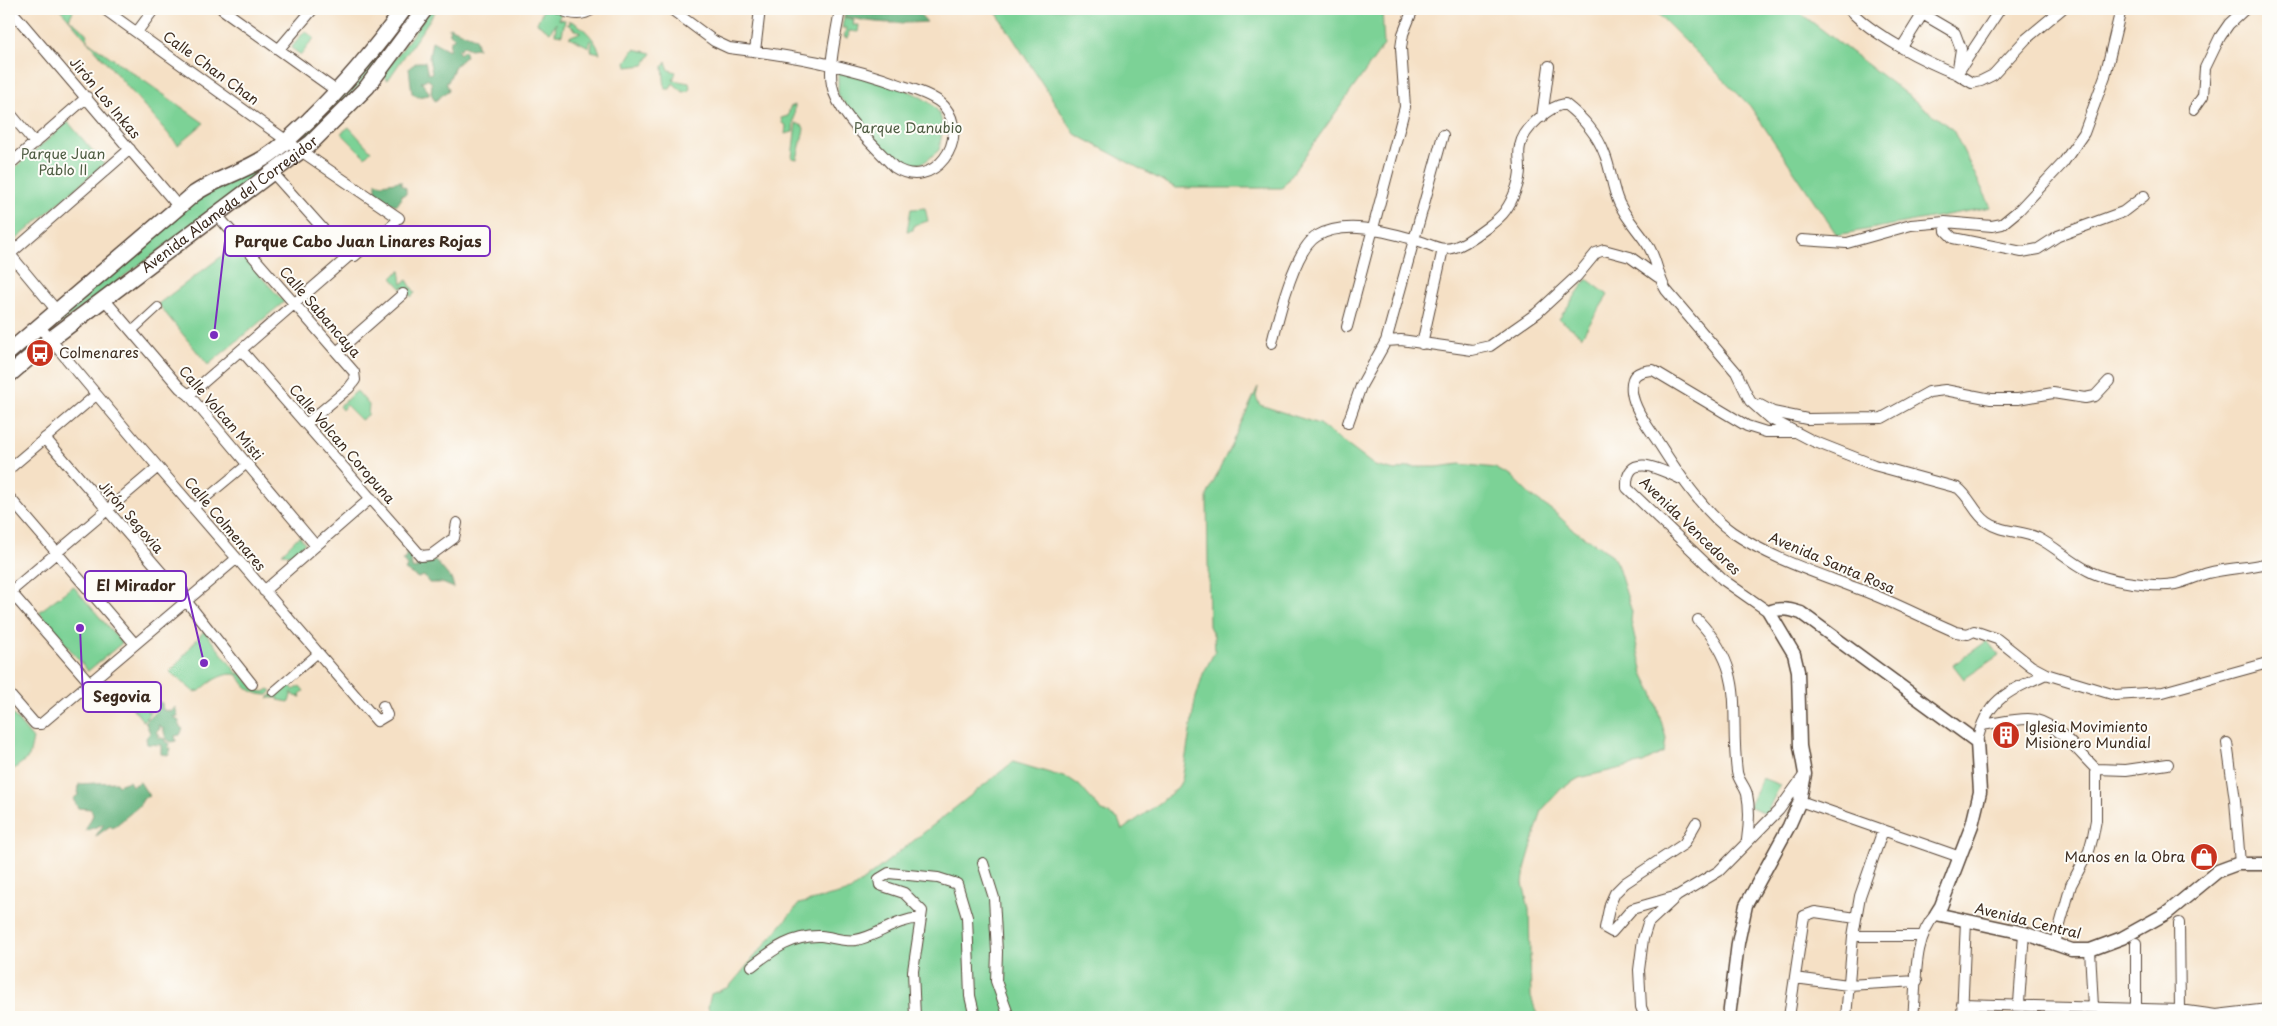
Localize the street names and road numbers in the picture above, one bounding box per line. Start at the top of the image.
street label: Calle Chan Chan [159,25,264,110]
street label: Jirón Los Inkas [65,52,146,143]
street label: Avenida Alameda del Corregidor [137,130,323,277]
street label: Calle Sabancaya [275,261,366,362]
street label: Calle Volcan Misti [174,361,269,465]
street label: Calle Volcan Coropuna [285,379,400,508]
street label: Calle Colmenares [180,472,271,575]
street label: Avenida Vencedores [1635,472,1746,580]
street label: Jirón Segovia [94,476,169,558]
street label: Avenida Santa Rosa [1766,526,1899,599]
street label: Avenida Central [1973,897,2084,944]

